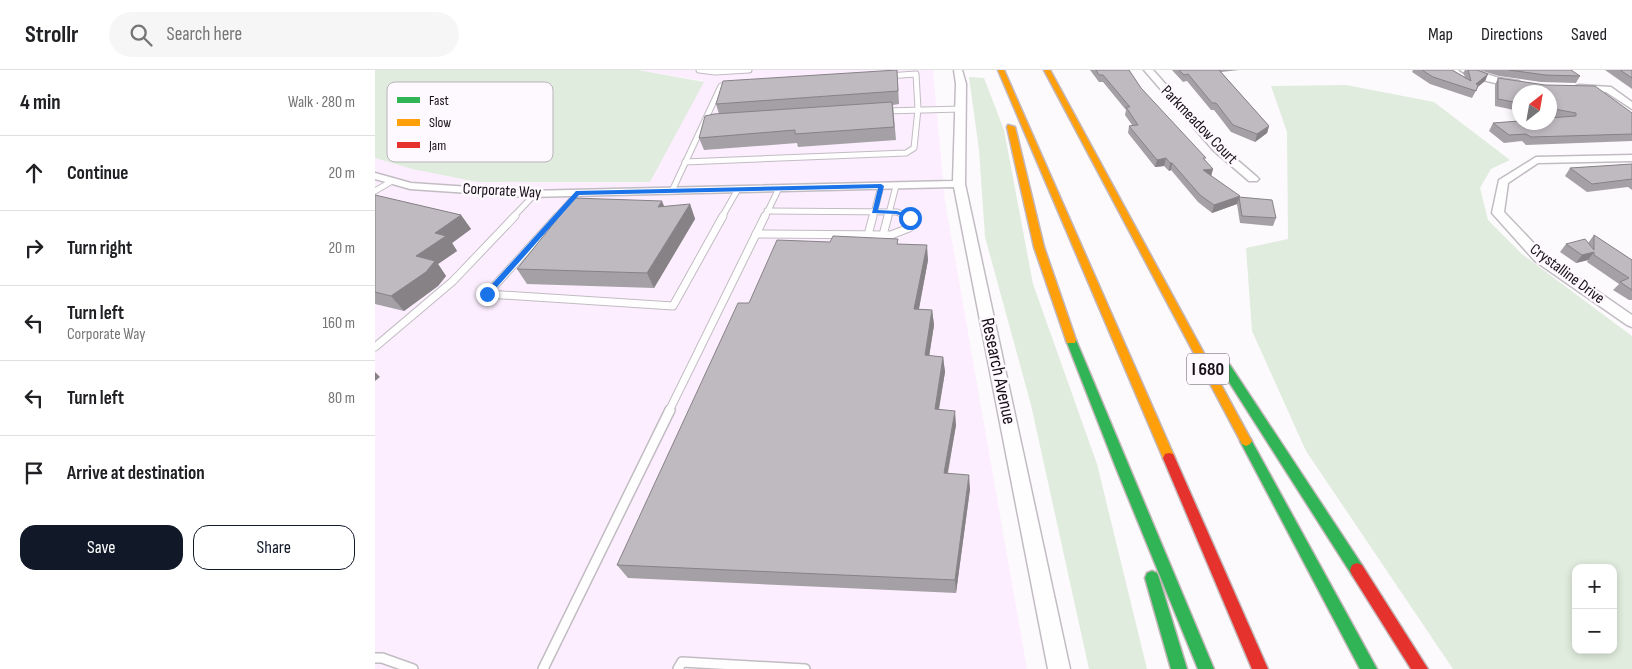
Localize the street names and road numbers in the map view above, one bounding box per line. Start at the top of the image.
street label: Parkmeadow Court [1157,82,1241,168]
street label: Corporate Way [462,179,542,203]
street label: Crystalline Drive [1526,240,1608,308]
street label: Research Avenue [975,316,1021,426]
road number: I 680 [1187,354,1229,384]

